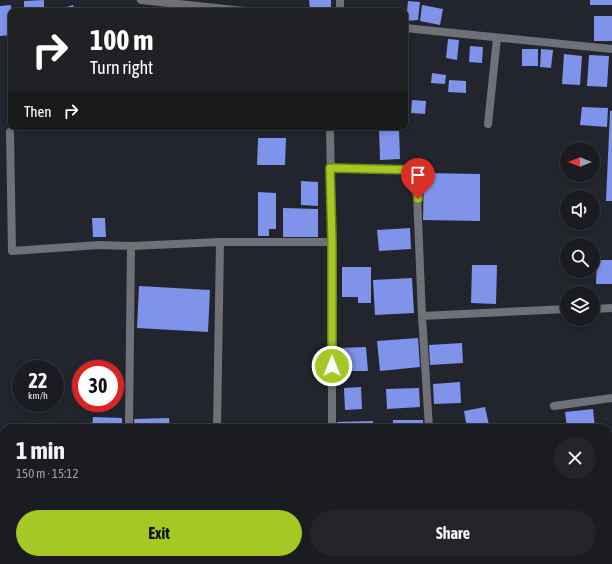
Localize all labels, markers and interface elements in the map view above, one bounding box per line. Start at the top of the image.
icon: right [24,24,76,76]
text: 100 m [90,24,153,56]
text: Turn right [90,57,153,78]
icon: right [60,100,82,122]
text: Then [24,103,52,120]
north arrow [560,142,600,182]
map controls [560,142,600,326]
pin [401,158,435,199]
icon: arrive [407,164,429,186]
button: sound [560,190,600,230]
button: search [560,238,600,278]
button: layers [560,286,600,326]
position arrow [311,345,353,387]
speed limit sign: 30 [72,360,124,412]
text: 22 [29,369,47,392]
text: km/h [28,390,48,401]
text: 1 min [16,437,65,464]
button: close [554,437,596,479]
text: 150 m · 15:12 [16,466,79,481]
button: Exit [16,510,302,556]
button: Share [310,510,596,556]

